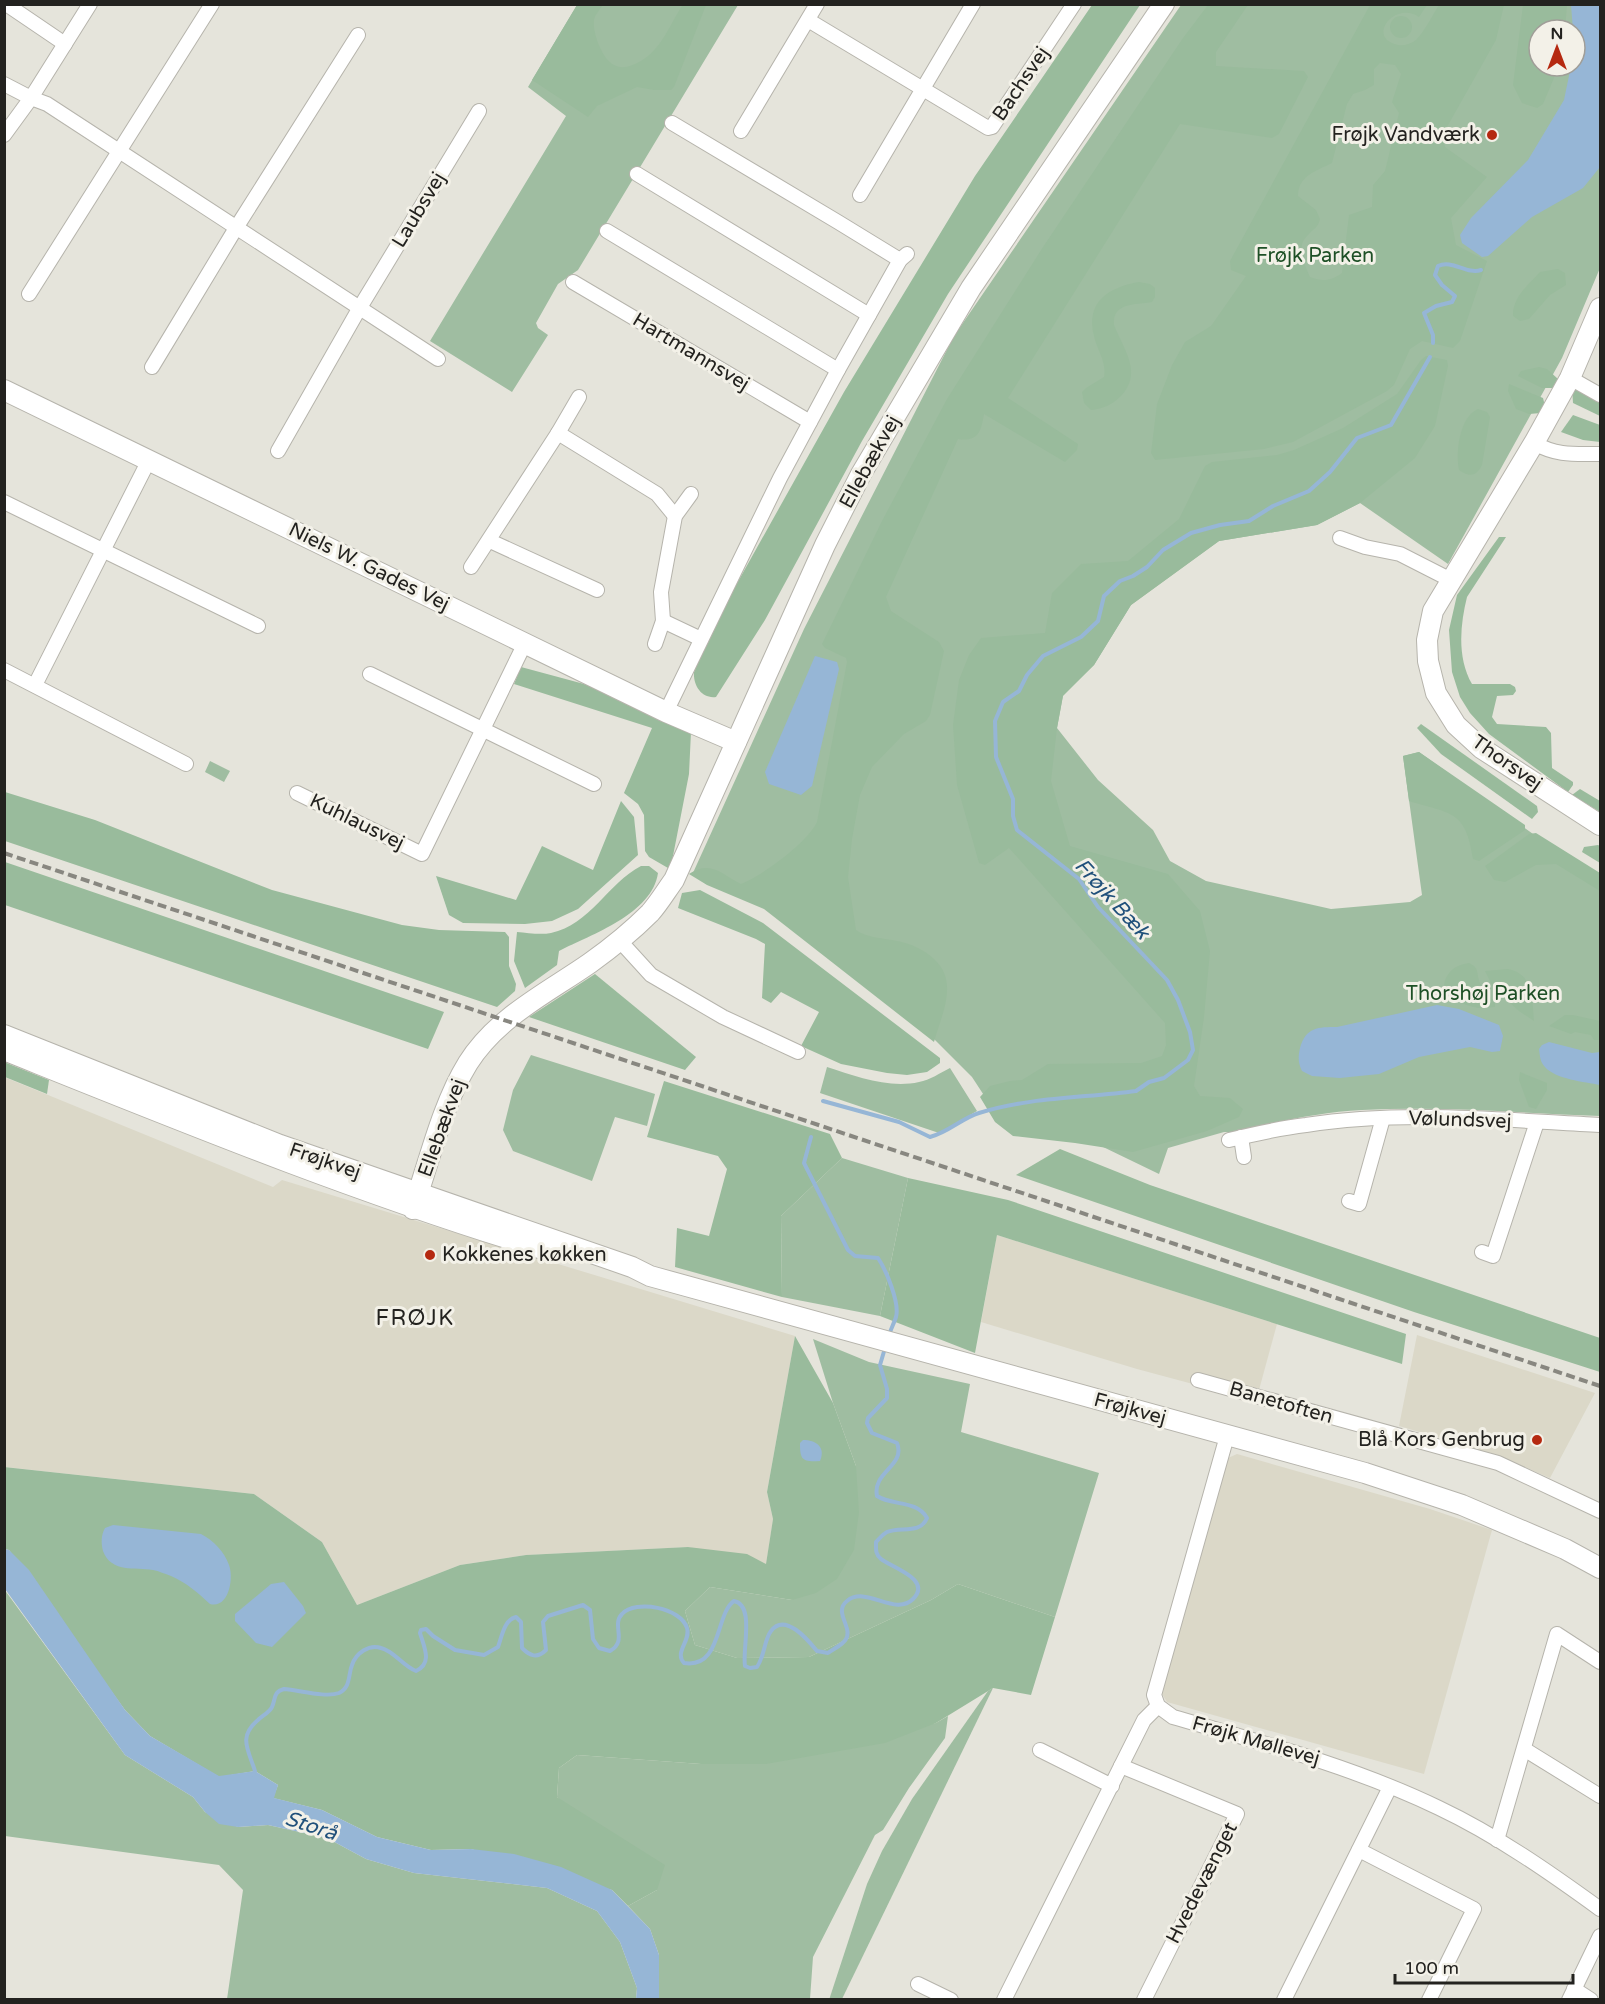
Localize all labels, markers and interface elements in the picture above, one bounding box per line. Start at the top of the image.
north arrow [1527,18,1587,78]
text: N [1551,24,1563,44]
street label: Bachsvej [987,42,1055,126]
place label: Frøjk Vandværk [1332,123,1480,147]
marker: Frøjk Vandværk [1485,128,1499,142]
street label: Laubsvej [387,168,451,252]
park label: Frøjk Parken [1256,244,1374,268]
street label: Hartmannsvej [628,308,754,396]
street label: Ellebækvej [835,411,905,513]
street label: Niels W. Gades Vej [285,518,453,616]
street label: Thorsvej [1467,730,1547,796]
street label: Kuhlausvej [306,789,408,855]
water label: Frøjk Bæk [1069,853,1156,946]
park label: Thorshøj Parken [1406,982,1560,1006]
street label: Ellebækvej [413,1076,471,1180]
street label: Vølundsvej [1408,1106,1512,1134]
street label: Frøjkvej [286,1138,364,1184]
place label: Kokkenes køkken [442,1243,607,1267]
marker: Kokkenes køkken [423,1248,437,1262]
district label: FRØJK [376,1305,454,1331]
street label: Banetoften [1226,1377,1336,1429]
street label: Frøjkvej [1091,1388,1169,1430]
place label: Blå Kors Genbrug [1358,1428,1525,1452]
marker: Blå Kors Genbrug [1530,1433,1544,1447]
street label: Frøjk Møllevej [1189,1711,1323,1771]
water label: Storå [282,1806,341,1846]
street label: Hvedevænget [1161,1818,1243,1948]
scale bar [1395,1947,1574,1985]
text: 100 m [1404,1957,1459,1979]

